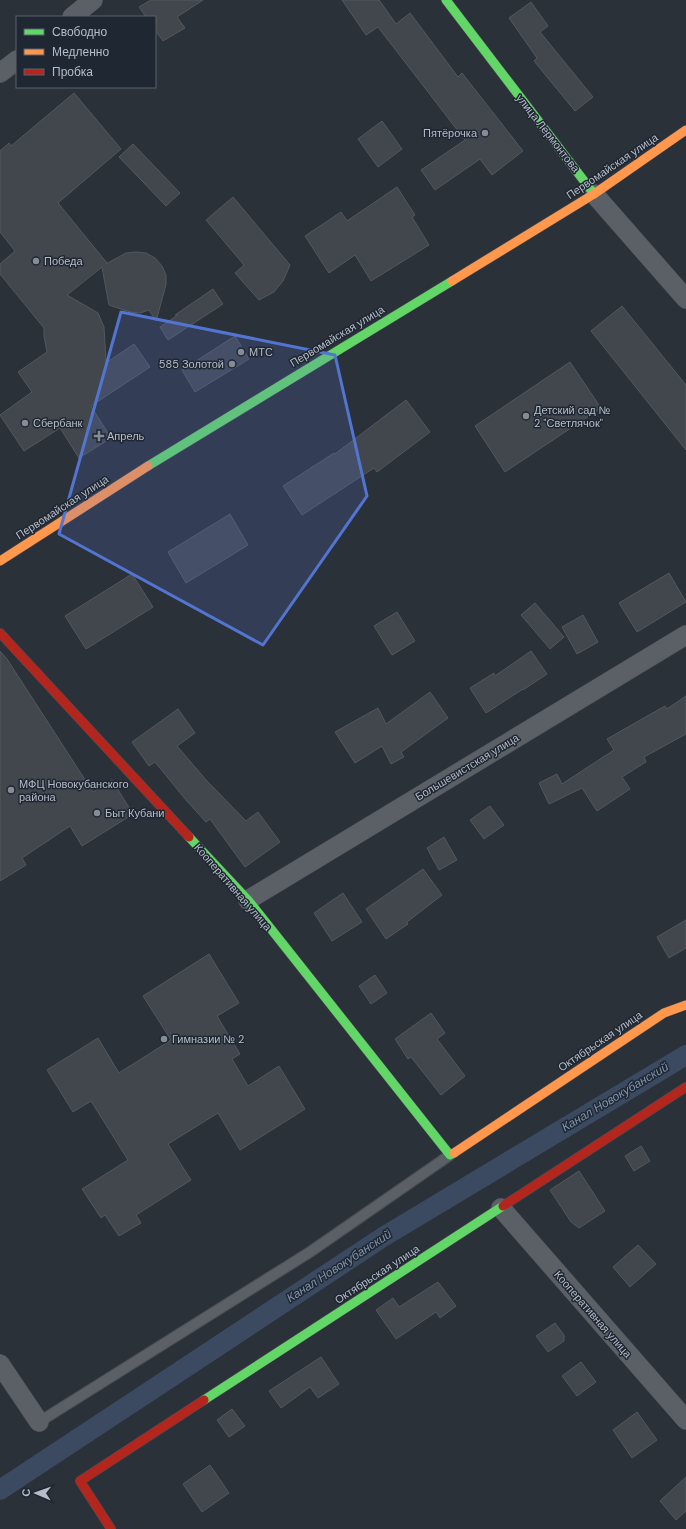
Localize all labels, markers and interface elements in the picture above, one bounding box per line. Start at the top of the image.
legend [16,16,156,88]
text: Свободно [52,24,107,40]
text: Медленно [52,44,109,60]
text: Пробка [52,64,93,80]
street label: улица Лермонтова [513,91,583,176]
place label: Пятёрочка [423,126,478,140]
marker: Пятёрочка [480,128,490,138]
street label: Первомайская улица [563,130,661,202]
place label: Победа [44,254,83,268]
marker: Победа [31,256,41,266]
street label: Первомайская улица [287,302,387,370]
place label: МТС [249,345,273,359]
marker: МТС [236,347,246,357]
place label: 585 Золотой [159,357,224,371]
marker: 585 Золотой [227,359,237,369]
place label: Детский сад № 2 "Светлячок" [534,403,611,430]
marker: Детский сад № 2 "Светлячок" [521,411,531,421]
place label: Сбербанк [33,416,83,430]
marker: Сбербанк [20,418,30,428]
place label: Апрель [107,429,145,443]
marker: Апрель [94,431,104,441]
street label: Первомайская улица [13,471,112,542]
street label: Большевистская улица [413,730,522,803]
place label: МФЦ Новокубанского района [19,777,129,804]
marker: МФЦ Новокубанского района [6,785,16,795]
place label: Быт Кубани [105,806,165,820]
marker: Быт Кубани [92,808,102,818]
street label: Кооперативная улица [191,840,275,934]
street label: Октябрьская улица [555,1007,645,1074]
place label: Гимназии № 2 [172,1032,244,1046]
marker: Гимназии № 2 [159,1034,169,1044]
water label: Канал Новокубанский [559,1059,672,1135]
water label: Канал Новокубанский [283,1226,395,1306]
street label: Октябрьская улица [332,1241,423,1307]
street label: Кооперативная улица [551,1267,635,1361]
north arrow [16,1473,56,1513]
text: С [19,1488,33,1497]

